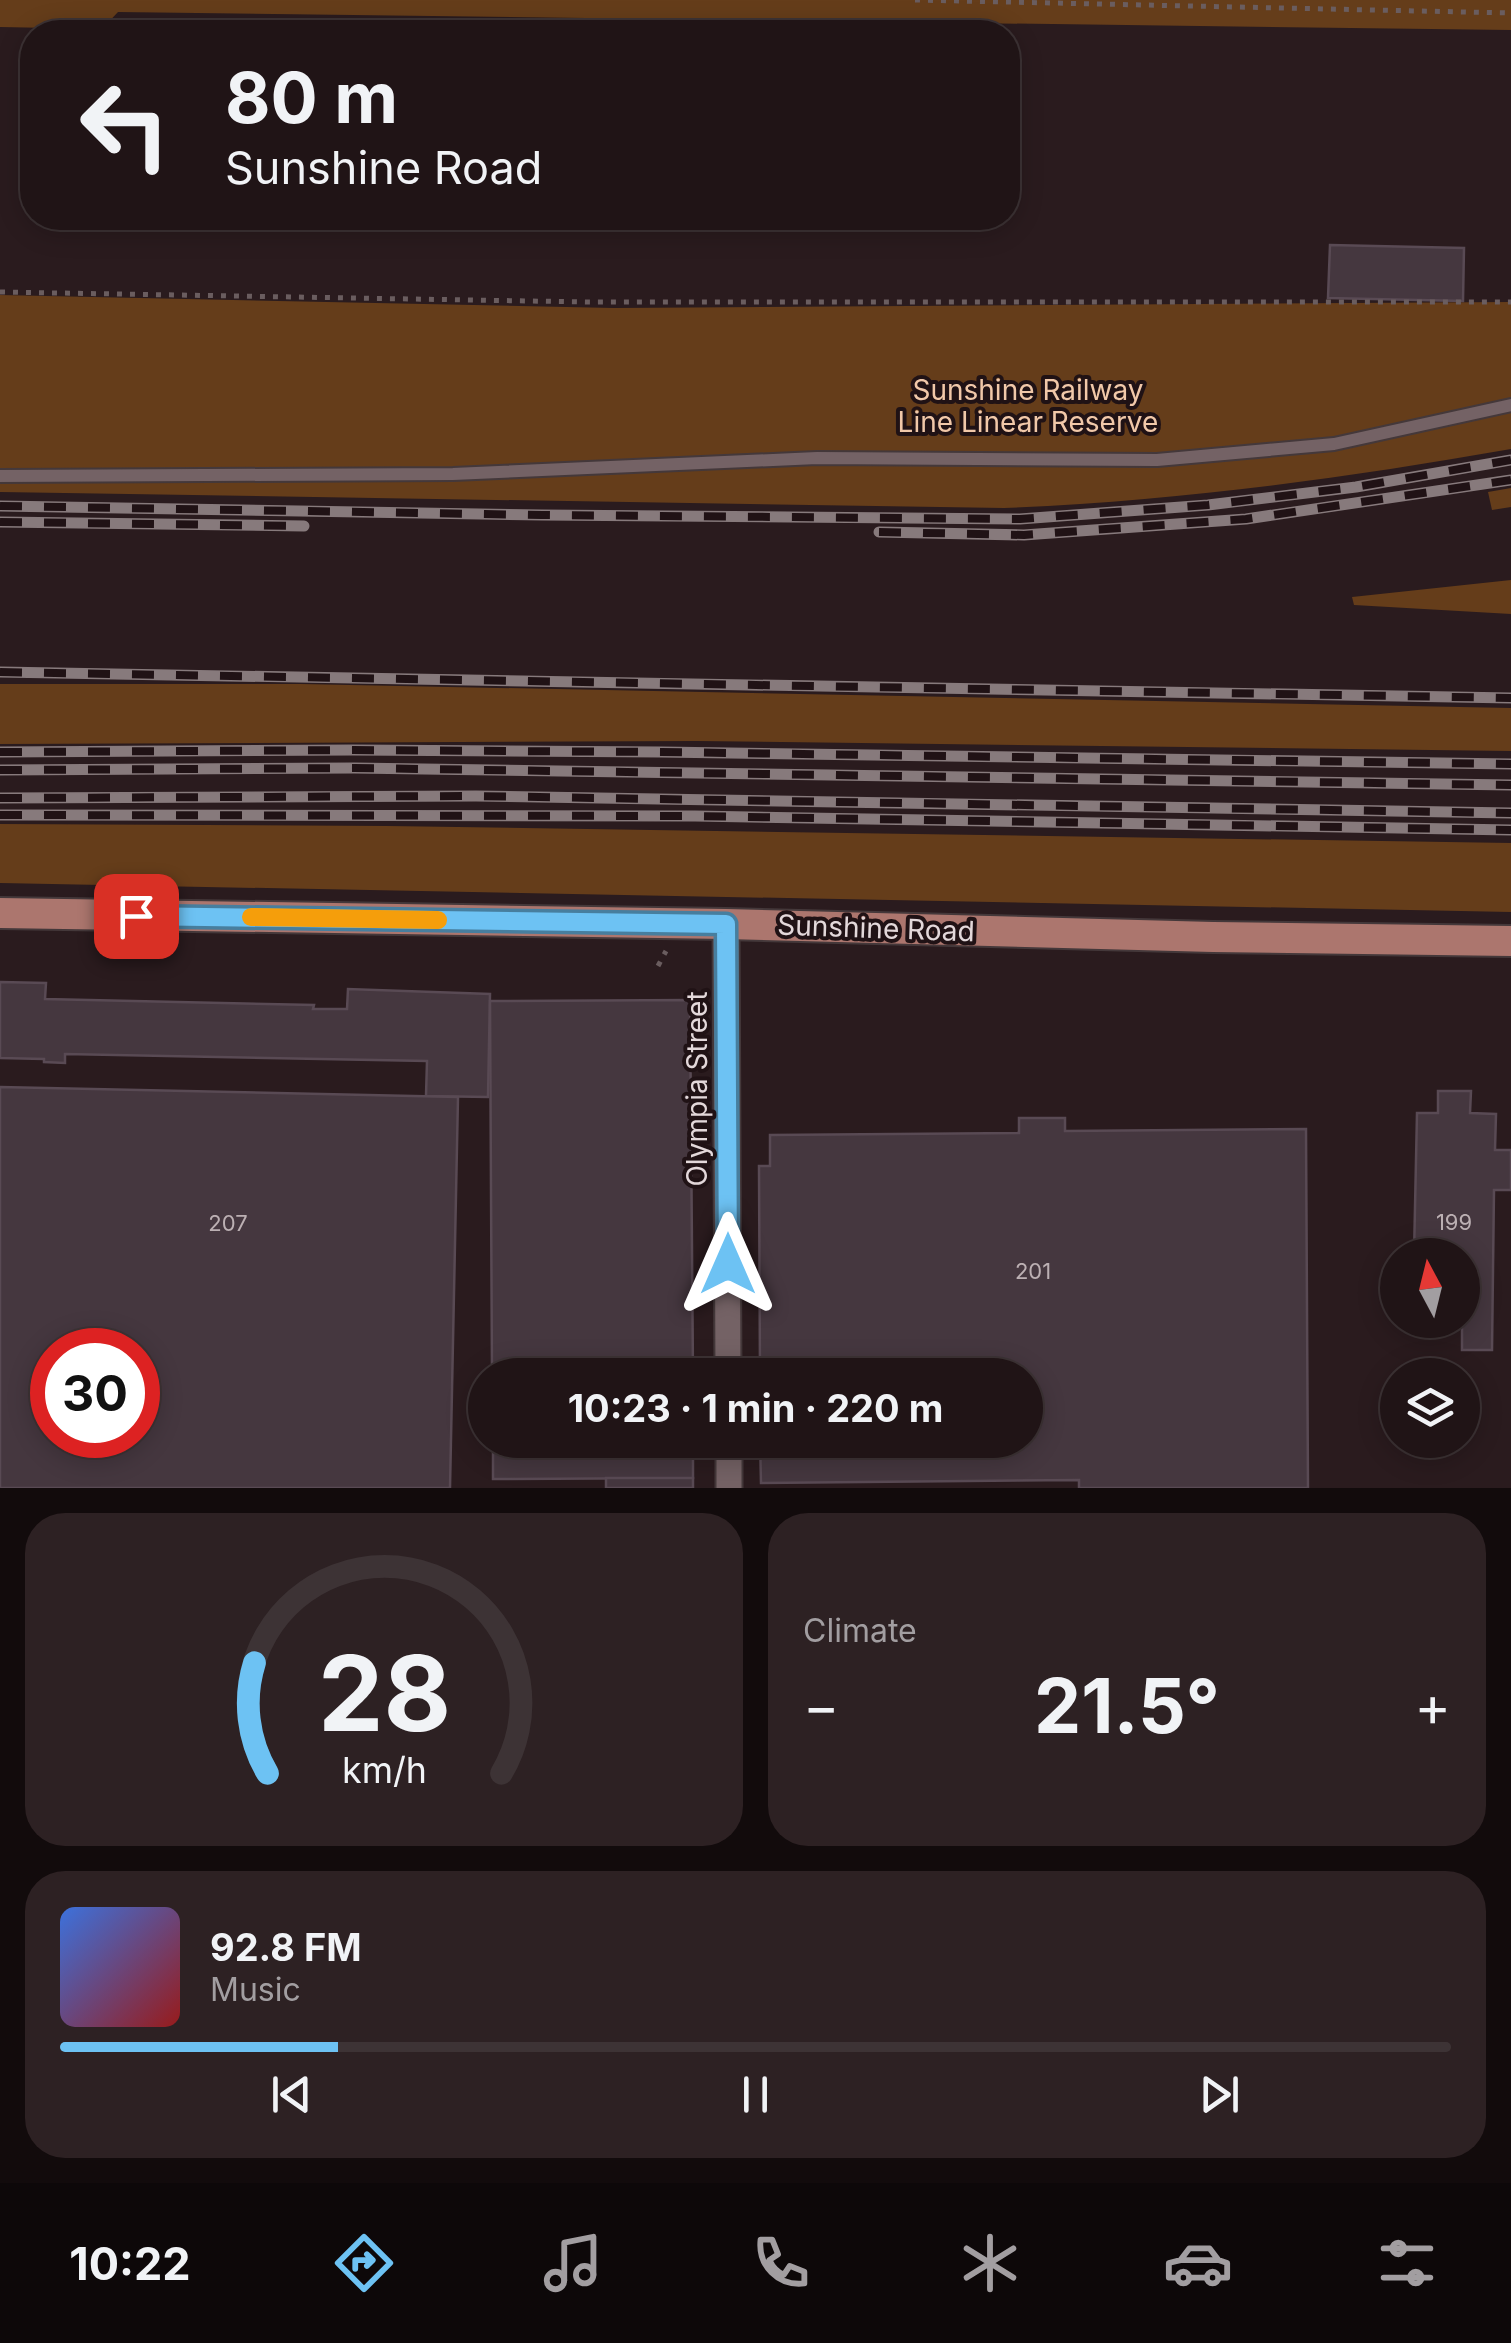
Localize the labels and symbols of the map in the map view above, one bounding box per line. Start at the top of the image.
park label: Sunshine Railway Line Linear Reserve [898,373,1158,439]
pin [94,874,179,959]
street label: Sunshine Road [777,908,975,948]
street label: Olympia Street [680,991,714,1187]
house number: 199 [1436,1209,1472,1235]
house number: 207 [208,1210,248,1236]
position arrow [676,1212,780,1316]
north arrow [1380,1238,1480,1338]
house number: 201 [1015,1258,1051,1284]
speed limit sign: 30 [30,1328,160,1458]

